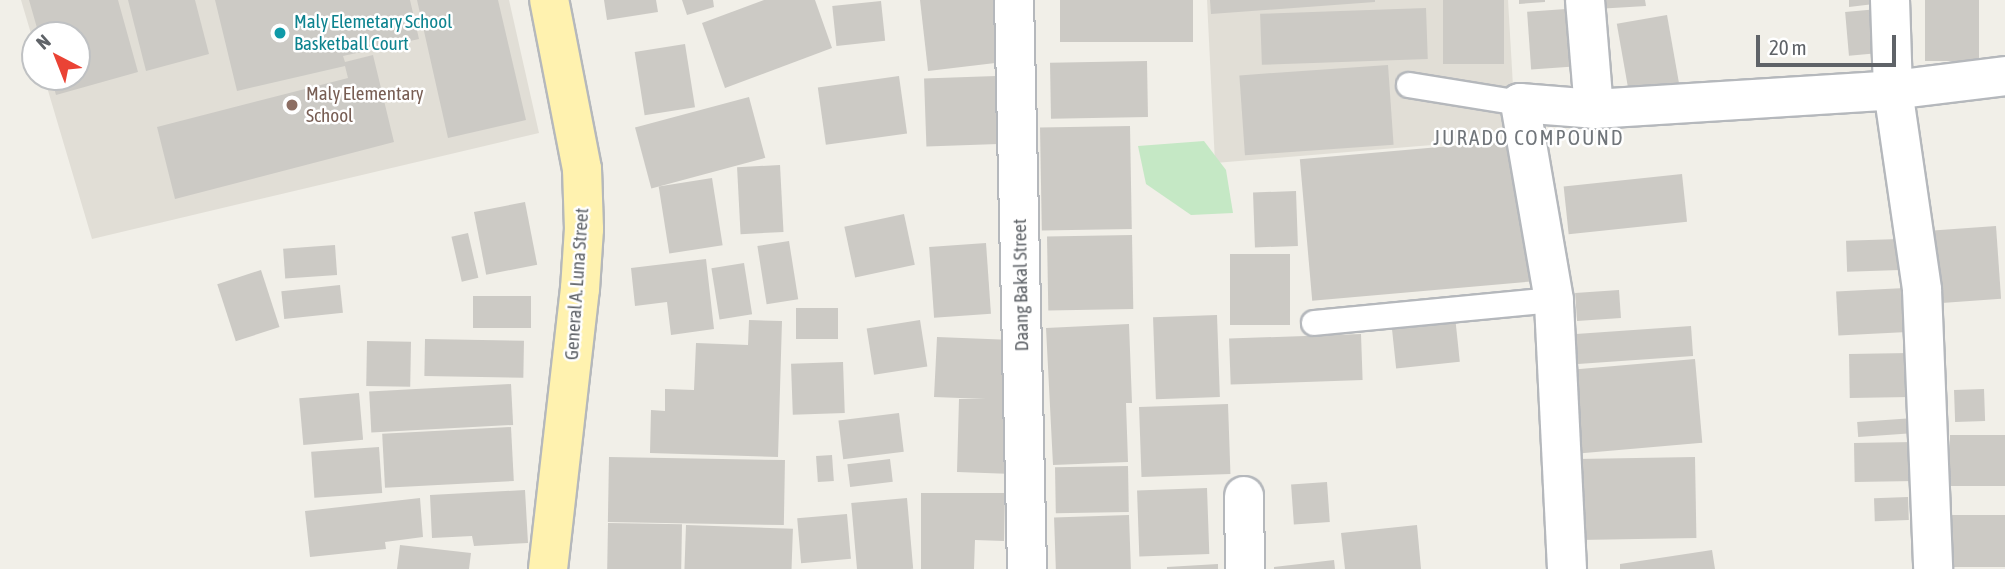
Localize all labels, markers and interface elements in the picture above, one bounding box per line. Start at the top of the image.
place label: Maly Elemetary School Basketball Court [294,11,452,55]
north arrow [21,21,91,91]
scale bar [1760,21,1900,65]
marker: Maly Elemetary School Basketball Court [272,25,288,41]
text: N [32,30,55,54]
text: 20 m [1769,35,1807,59]
place label: Maly Elementary School [306,83,424,127]
marker: Maly Elementary School [284,97,300,113]
district label: JURADO COMPOUND [1435,124,1623,150]
street label: General A. Luna Street [560,207,594,361]
street label: Daang Bakal Street [1008,218,1034,352]

